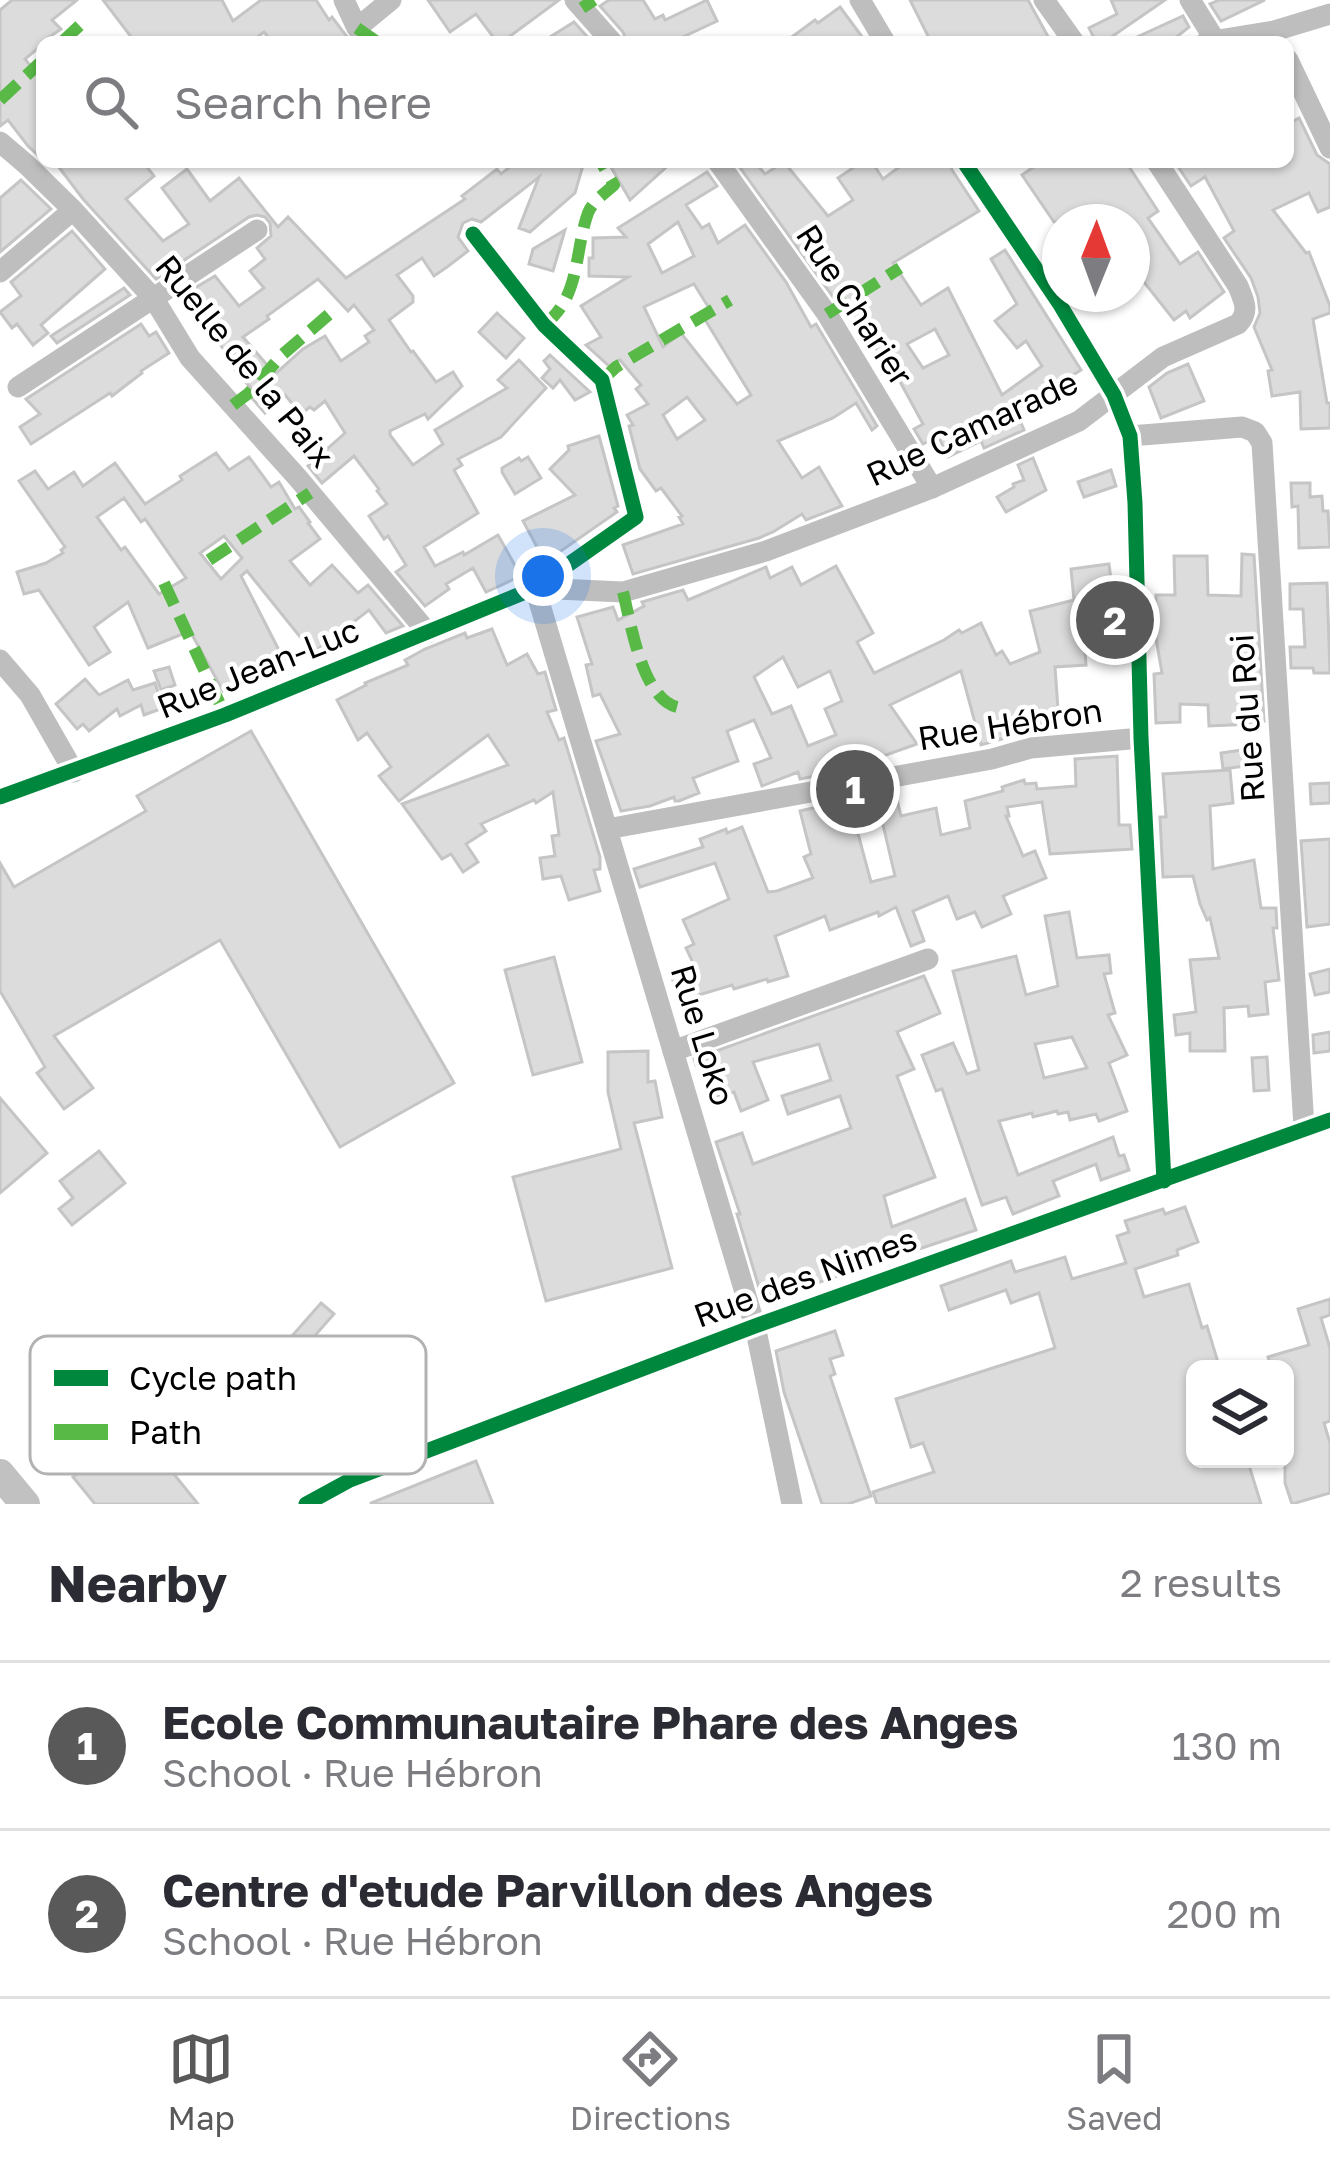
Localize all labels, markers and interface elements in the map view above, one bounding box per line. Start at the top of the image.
search box [36,36,1294,168]
icon: search [78,69,144,135]
text: Search here [174,75,432,129]
north arrow [1042,204,1150,312]
street label: Rue Charier [789,217,922,393]
street label: Ruelle de la Paix [148,247,343,474]
street label: Rue Camarade [860,362,1084,494]
your location [513,546,573,606]
pin: 2 [1076,575,1154,665]
street label: Rue Jean-Luc [151,609,364,726]
street label: Rue du Roi [1221,633,1272,803]
street label: Rue Hébron [915,690,1105,757]
pin: 1 [816,744,894,834]
street label: Rue Loko [664,960,743,1110]
street label: Rue des Nimes [688,1218,921,1335]
legend [30,1336,426,1474]
text: Cycle path [129,1358,297,1397]
map controls [1186,1360,1294,1468]
button: layers [1186,1360,1294,1468]
text: Path [129,1412,202,1451]
text: Nearby [48,1552,227,1613]
text: 2 results [1120,1559,1282,1606]
text: Ecole Communautaire Phare des Anges [162,1695,1019,1749]
text: 1 [77,1722,97,1769]
text: 130 m [1172,1722,1282,1769]
text: School · Rue Hébron [162,1749,543,1796]
text: Centre d'etude Parvillon des Anges [162,1863,933,1917]
text: 2 [75,1890,99,1937]
text: 200 m [1167,1890,1282,1937]
text: School · Rue Hébron [162,1917,543,1964]
tab: Map [168,2026,235,2137]
tab: Directions [570,2026,731,2137]
tab: Saved [1066,2026,1162,2137]

